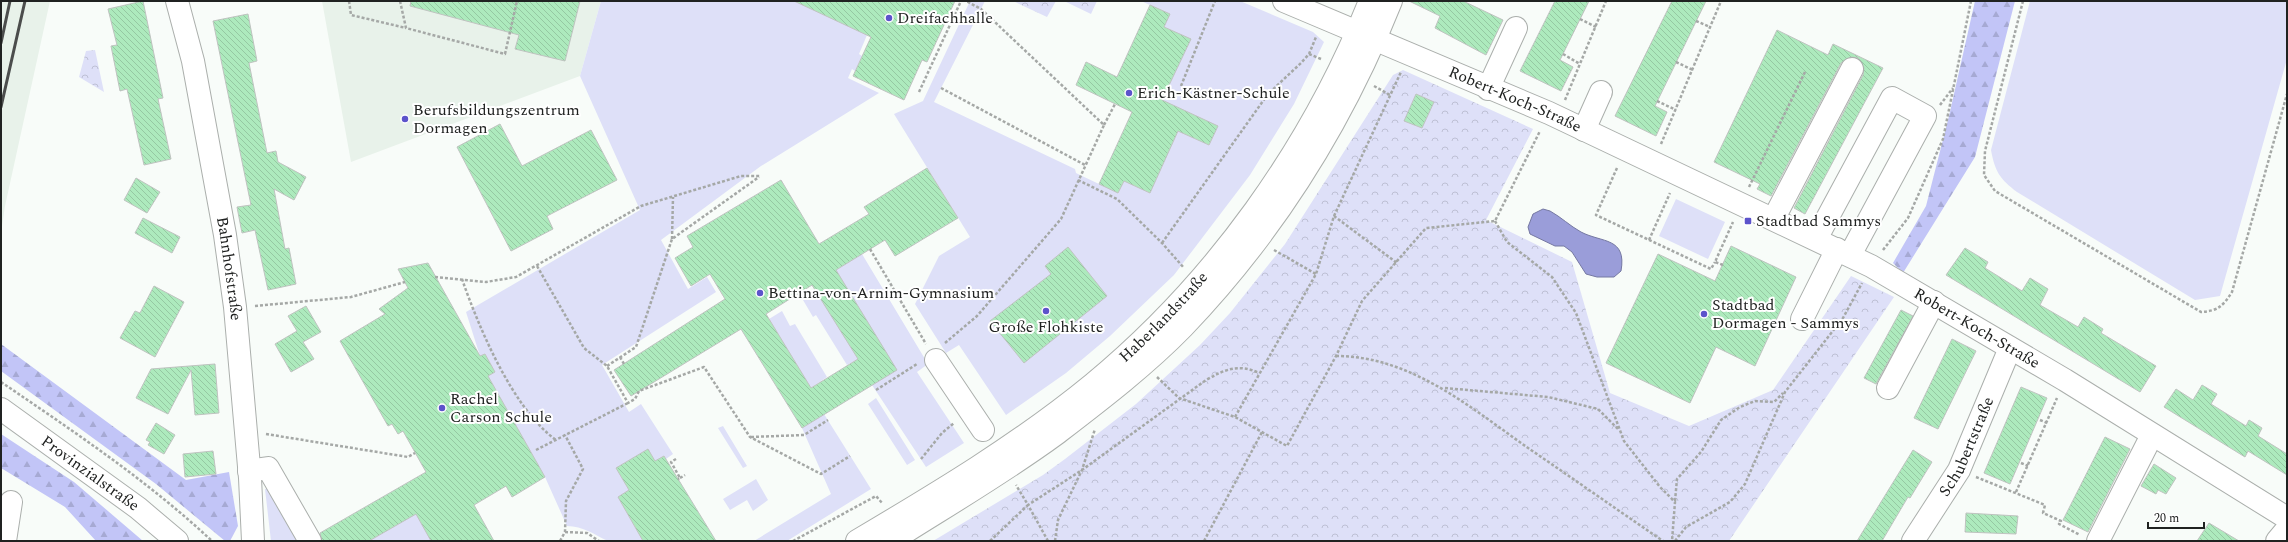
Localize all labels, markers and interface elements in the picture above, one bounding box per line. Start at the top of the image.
place label: Dreifachhalle [897,6,993,30]
marker: Dreifachhalle [884,13,894,23]
street label: Robert-Koch-Straße [1445,60,1586,139]
place label: Erich-Kästner-Schule [1137,81,1290,105]
marker: Erich-Kästner-Schule [1124,88,1134,98]
place label: Berufsbildungszentrum Dormagen [413,98,580,140]
marker: Berufsbildungszentrum Dormagen [400,114,410,124]
place label: Stadtbad Sammys [1756,209,1881,233]
street label: Bahnhofstraße [210,215,248,322]
marker: Stadtbad Sammys [1743,216,1753,226]
street label: Haberlandstraße [1113,266,1214,368]
place label: Bettina-von-Arnim-Gymnasium [768,281,995,305]
street label: Robert-Koch-Straße [1909,282,2045,375]
marker: Bettina-von-Arnim-Gymnasium [755,288,765,298]
place label: Stadtbad Dormagen - Sammys [1712,293,1859,335]
marker: Große Flohkiste [1041,306,1051,316]
marker: Stadtbad Dormagen - Sammys [1699,309,1709,319]
place label: Große Flohkiste [989,315,1103,339]
place label: Rachel Carson Schule [450,387,552,429]
street label: Schubertstraße [1933,393,2000,501]
marker: Rachel Carson Schule [437,403,447,413]
street label: Provinzialstraße [36,430,144,517]
scale bar [2148,504,2204,530]
text: 20 m [2154,509,2179,528]

